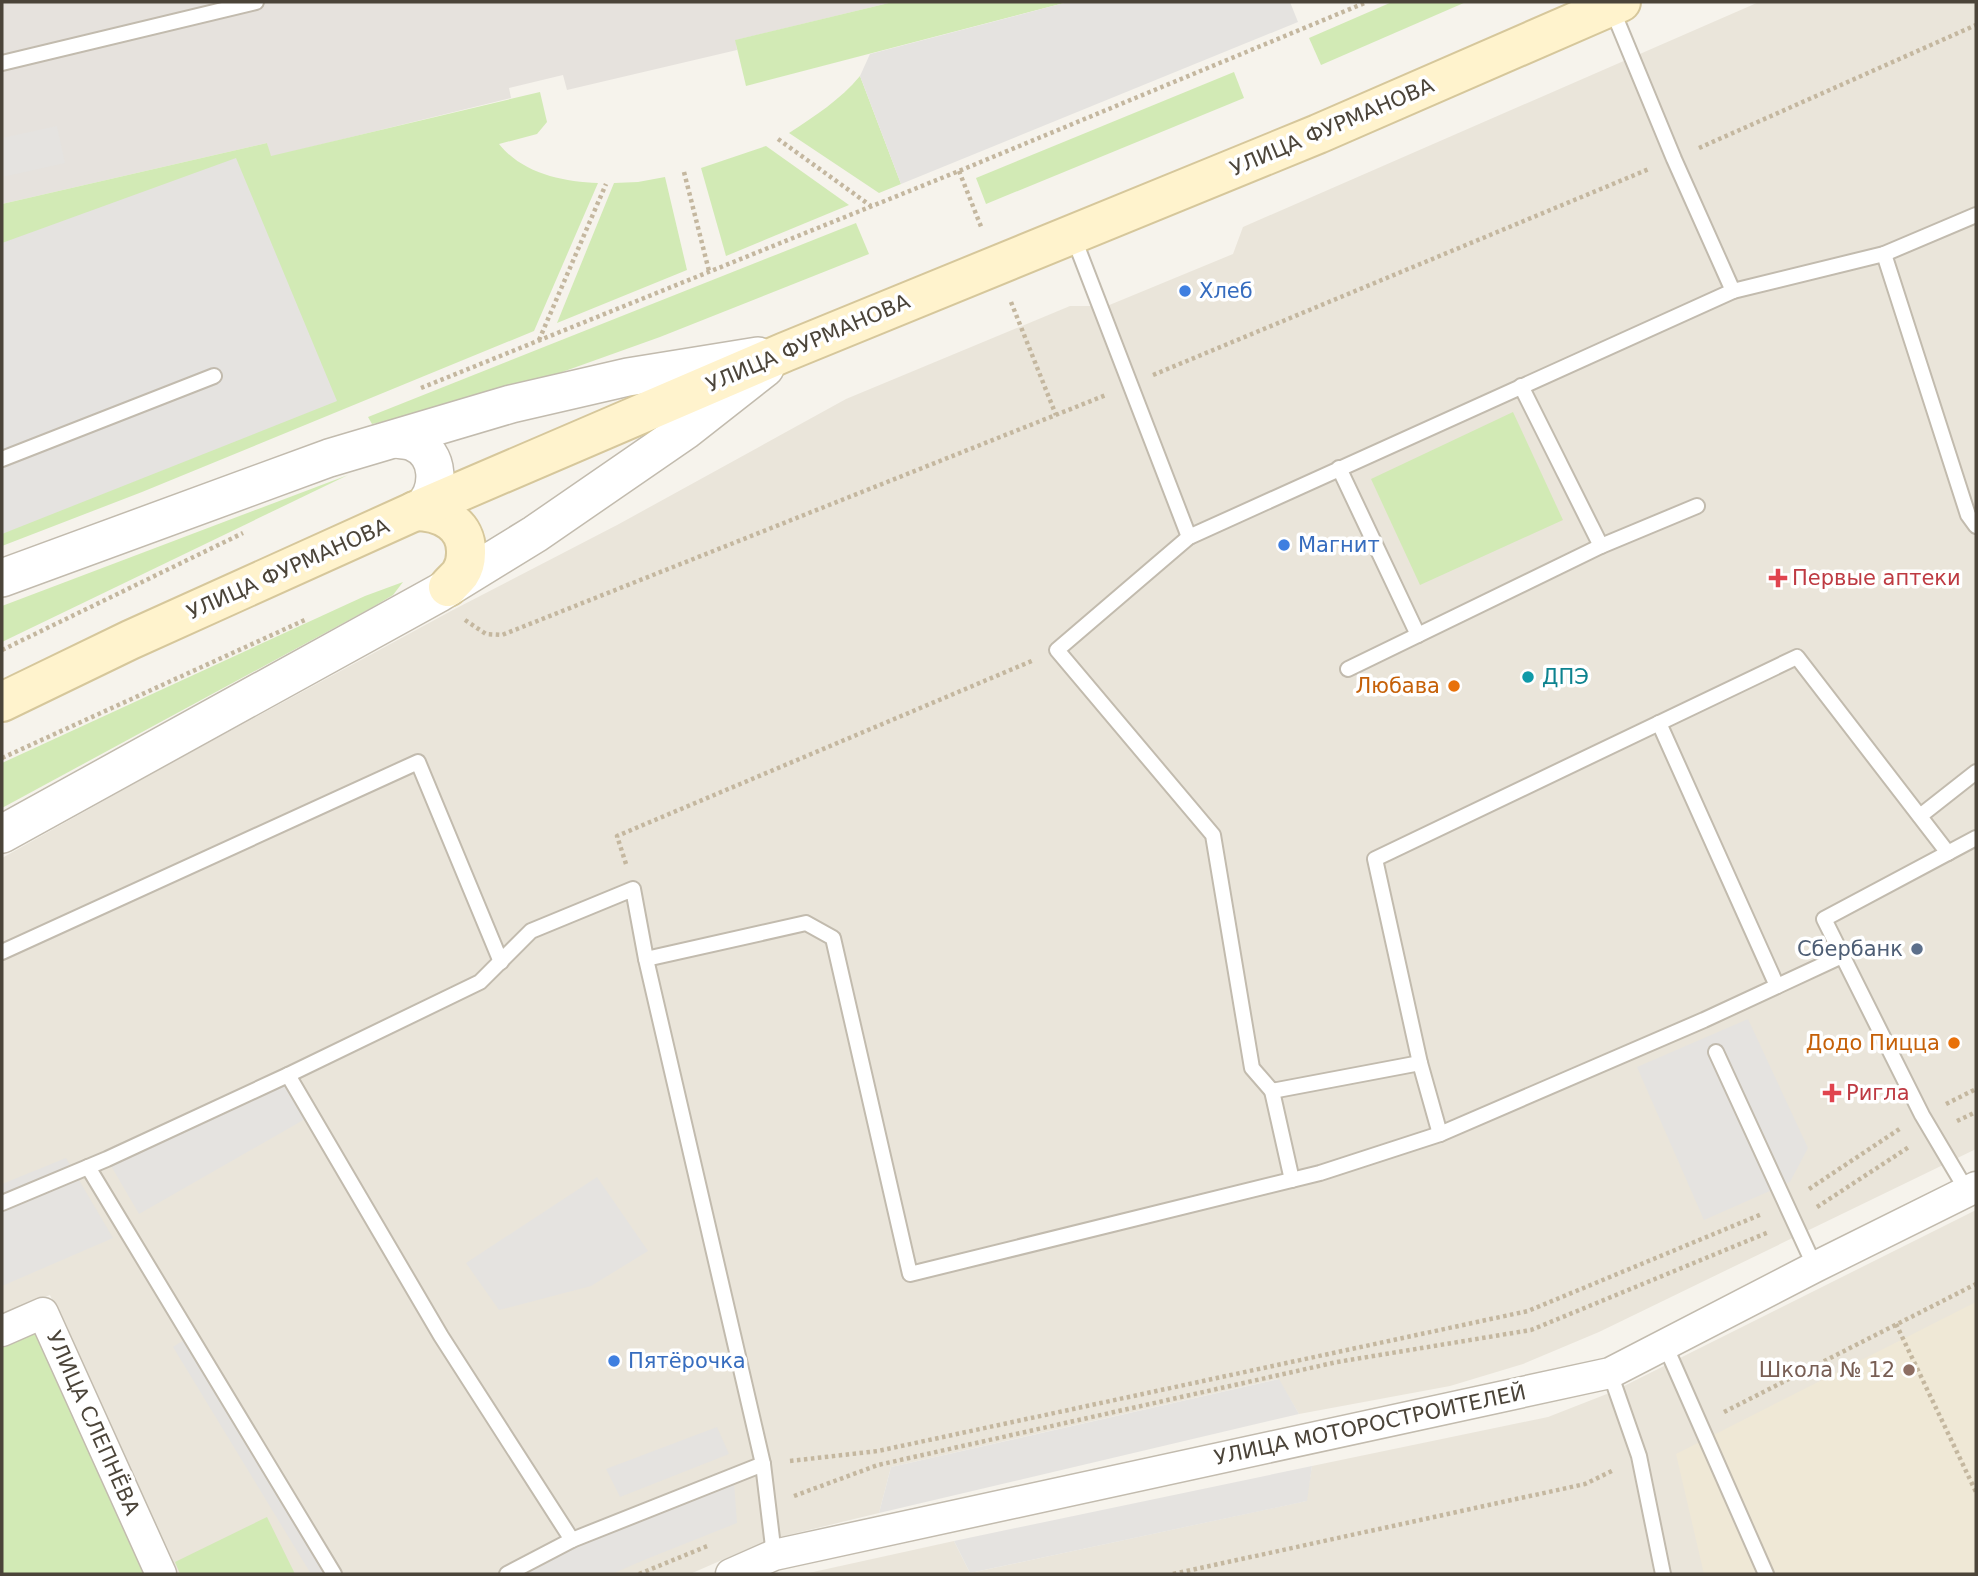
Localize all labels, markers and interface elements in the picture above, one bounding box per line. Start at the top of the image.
street label: УЛИЦА ФУРМАНОВА [1227,73,1438,181]
place label: Хлеб [1199,279,1253,303]
marker: Хлеб [1177,283,1193,299]
street label: УЛИЦА ФУРМАНОВА [703,289,914,397]
street label: УЛИЦА ФУРМАНОВА [183,513,393,624]
place label: Магнит [1298,533,1380,557]
marker: Магнит [1276,537,1292,553]
place label: Первые аптеки [1792,566,1961,590]
marker: Первые аптеки [1770,570,1786,586]
place label: ДПЭ [1542,665,1589,689]
marker: ДПЭ [1520,669,1536,685]
place label: Любава [1355,674,1440,698]
marker: Любава [1446,678,1462,694]
place label: Сбербанк [1797,937,1903,961]
marker: Сбербанк [1909,941,1925,957]
place label: Додо Пицца [1806,1031,1940,1055]
marker: Додо Пицца [1946,1035,1962,1051]
place label: Ригла [1846,1081,1910,1105]
marker: Ригла [1824,1085,1840,1101]
street label: УЛИЦА СЛЕПНЁВА [42,1327,146,1519]
place label: Пятёрочка [628,1349,746,1373]
marker: Пятёрочка [606,1353,622,1369]
place label: Школа № 12 [1759,1358,1895,1382]
marker: Школа № 12 [1901,1362,1917,1378]
street label: УЛИЦА МОТОРОСТРОИТЕЛЕЙ [1212,1379,1528,1470]

